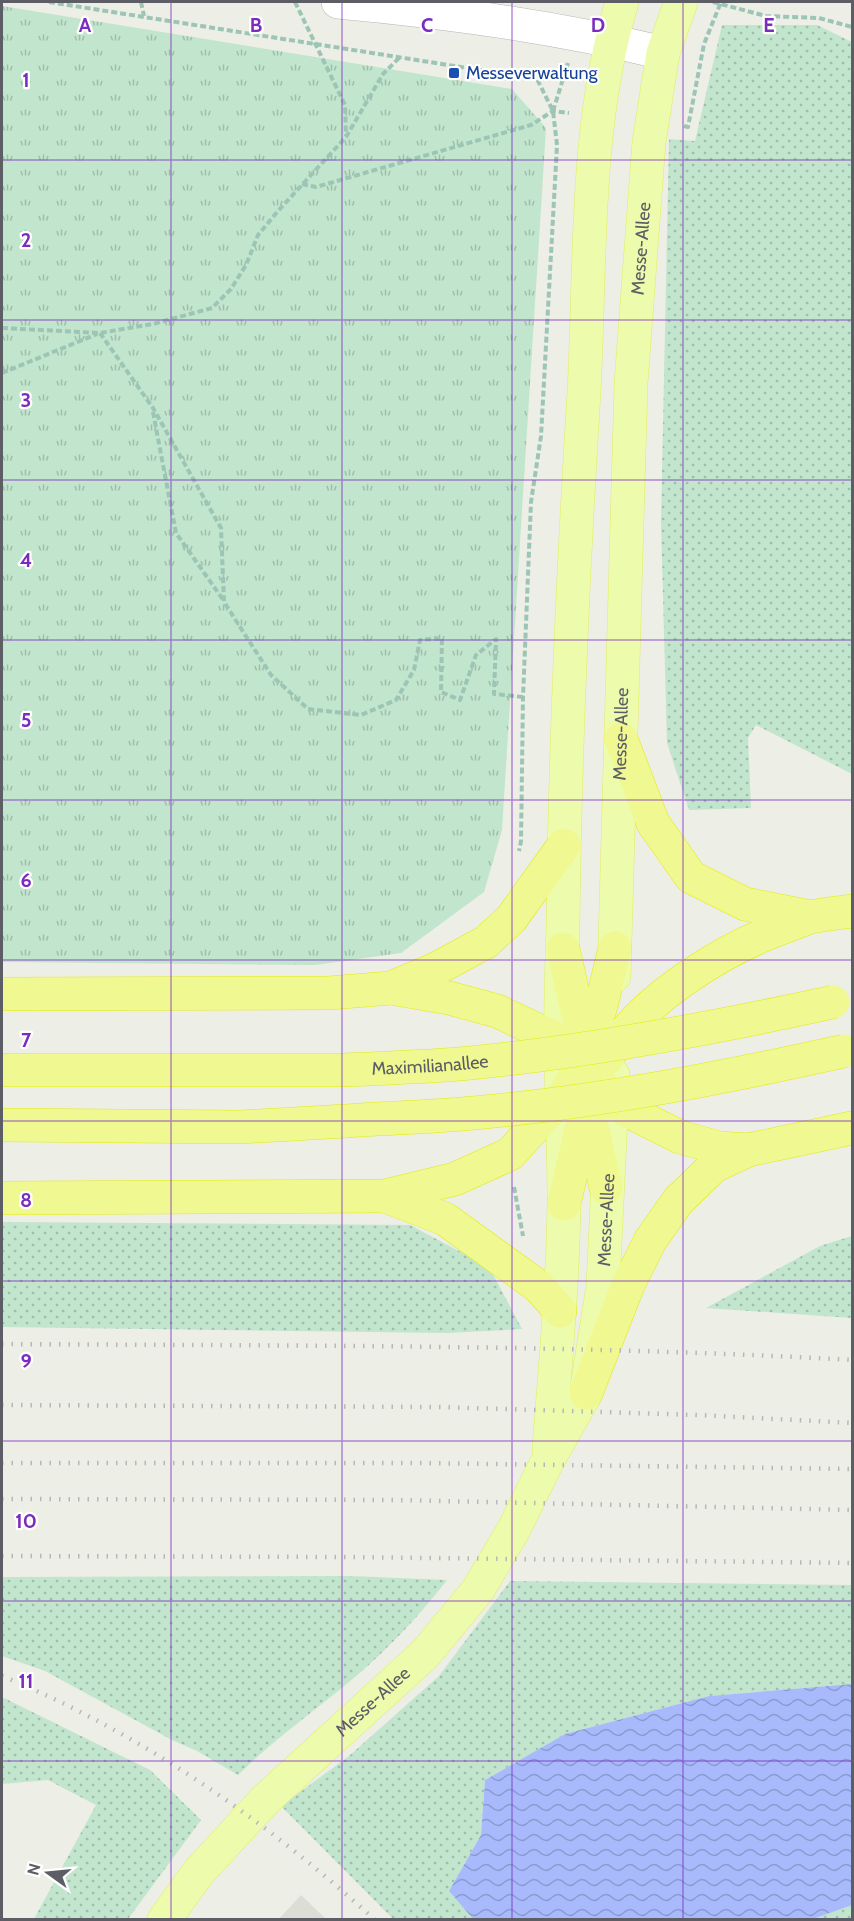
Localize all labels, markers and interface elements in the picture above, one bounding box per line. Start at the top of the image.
text: A [79,13,92,37]
text: B [250,13,262,37]
text: C [421,13,433,37]
text: D [591,13,605,37]
text: E [763,13,775,37]
place label: Messeverwaltung [466,62,599,84]
marker: Messeverwaltung [447,66,461,80]
text: 1 [22,68,30,92]
street label: Messe-Allee [627,201,655,296]
text: 2 [21,228,31,252]
text: 3 [21,388,31,412]
text: 4 [20,548,32,572]
street label: Messe-Allee [609,687,633,781]
text: 5 [21,708,31,732]
text: 6 [20,868,32,892]
text: 7 [21,1028,32,1052]
street label: Maximilianallee [371,1050,490,1080]
street label: Messe-Allee [593,1173,619,1267]
text: 8 [20,1188,32,1212]
text: 9 [20,1349,32,1373]
text: 10 [15,1509,37,1533]
street label: Messe-Allee [331,1662,415,1741]
text: 11 [19,1669,33,1693]
north arrow [18,1843,78,1903]
text: N [23,1861,45,1877]

